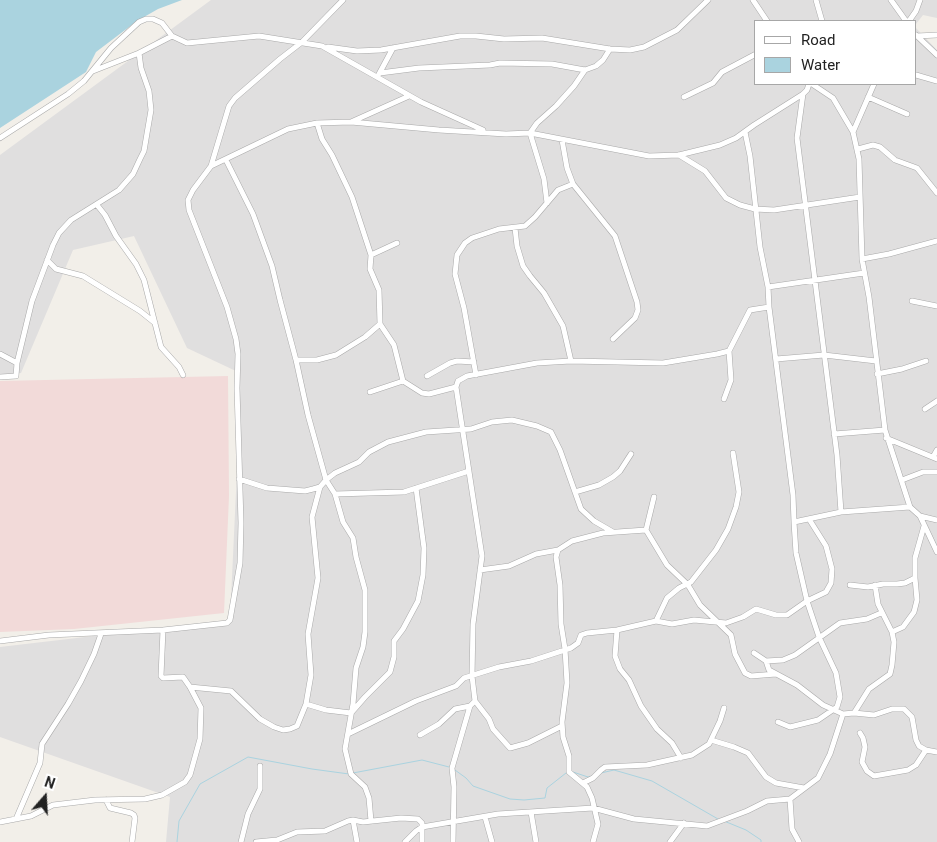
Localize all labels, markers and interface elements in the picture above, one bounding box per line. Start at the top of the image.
legend [754,20,917,85]
text: Road [801,31,835,49]
text: Water [801,56,840,74]
north arrow [20,772,70,822]
text: N [43,774,57,792]

